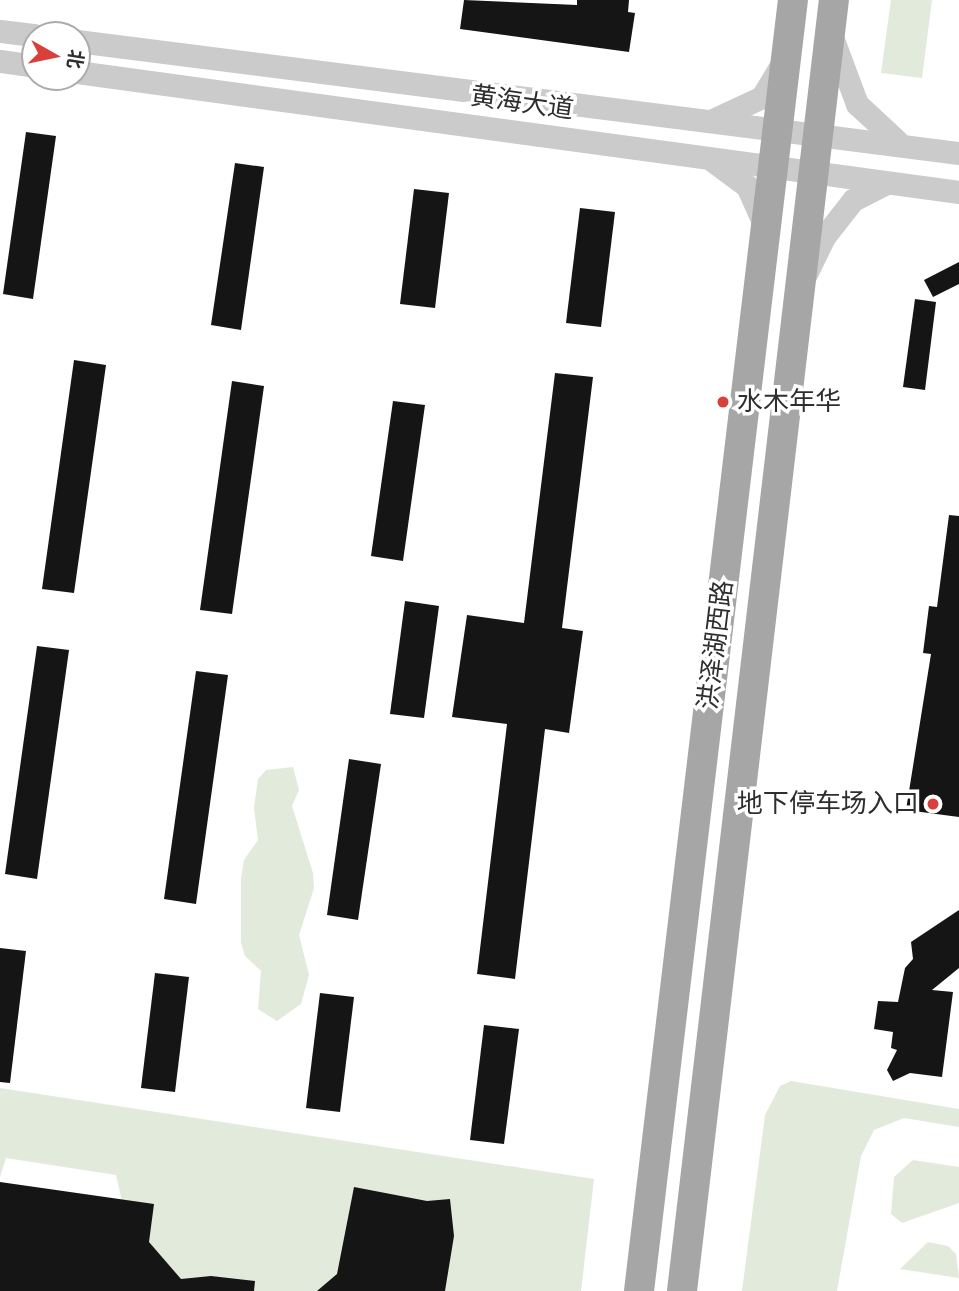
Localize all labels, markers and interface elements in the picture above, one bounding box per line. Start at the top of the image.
north arrow [21,21,91,91]
text: 北 [60,48,90,71]
street label: 黄海大道 [468,80,576,126]
place label: 水木年华 [737,386,841,418]
marker: 水木年华 [715,394,731,410]
street label: 洪泽湖西路 [693,579,739,711]
place label: 地下停车场入口 [737,788,919,820]
marker: 地下停车场入口 [925,796,941,812]

